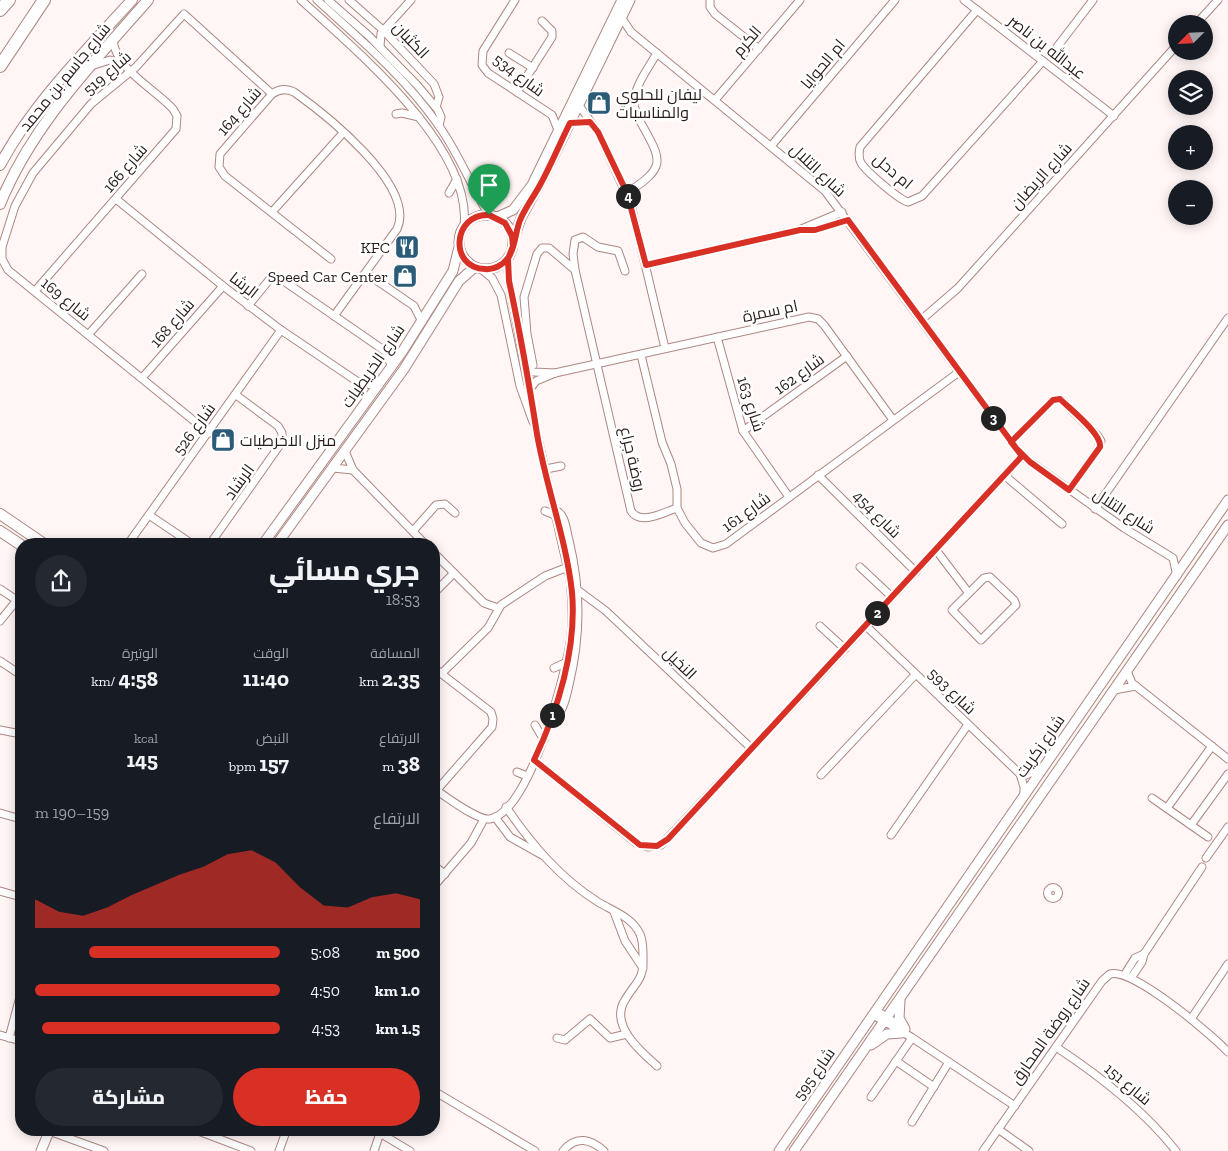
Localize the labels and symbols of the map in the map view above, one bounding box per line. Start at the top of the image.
street label: عبدالله بن ناصر [1003,9,1090,84]
north arrow [1168,15,1212,60]
street label: الكثبان [388,18,433,63]
street label: شارع جاسم بن محمد [15,19,116,136]
street label: الكرم [729,22,767,61]
street label: ام الحوايا [797,35,851,94]
street label: شارع 519 [79,47,136,101]
street label: شارع 534 [488,50,548,102]
street label: شارع 164 [213,83,267,140]
place label: ليفان للحلوي والمناسبات [616,85,702,122]
shop icon: ليفان للحلوي والمناسبات [586,90,612,116]
street label: شارع التلال [785,139,850,202]
street label: شارع الريضان [1006,139,1077,214]
street label: شارع 166 [99,140,153,197]
street label: ام دحل [868,149,917,195]
pin [468,164,510,215]
pin: 4 [616,184,640,208]
restaurant icon: KFC [394,234,420,260]
place label: KFC [360,238,390,257]
shop icon: Speed Car Center [392,263,418,289]
place label: Speed Car Center [268,267,388,286]
street label: الرشا [226,268,262,302]
street label: شارع 169 [36,273,94,326]
street label: شارع 168 [146,295,200,352]
street label: ام سمرة [741,296,800,328]
street label: شارع الخريطيات [337,321,410,412]
street label: شارع 162 [770,349,829,400]
street label: شارع 163 [731,374,769,435]
street label: شارع 526 [169,399,221,460]
pin: 3 [980,406,1006,430]
street label: روضة جراع [614,425,650,494]
shop icon: منزل الاخرطيات [210,427,236,453]
place label: منزل الاخرطيات [240,431,336,451]
street label: الرشاد [220,461,258,503]
street label: شارع التلال [1089,484,1158,540]
street label: شارع 454 [848,486,905,543]
street label: شارع 161 [718,488,775,538]
pin: 2 [864,600,890,626]
street label: النخيل [659,643,701,684]
street label: شارع 593 [923,664,980,720]
pin: 1 [540,702,564,728]
street label: شارع زكريت [1011,711,1070,782]
street label: شارع روضة المحارق [1006,974,1095,1089]
street label: شارع 595 [789,1044,840,1105]
street label: شارع 151 [1099,1059,1155,1111]

